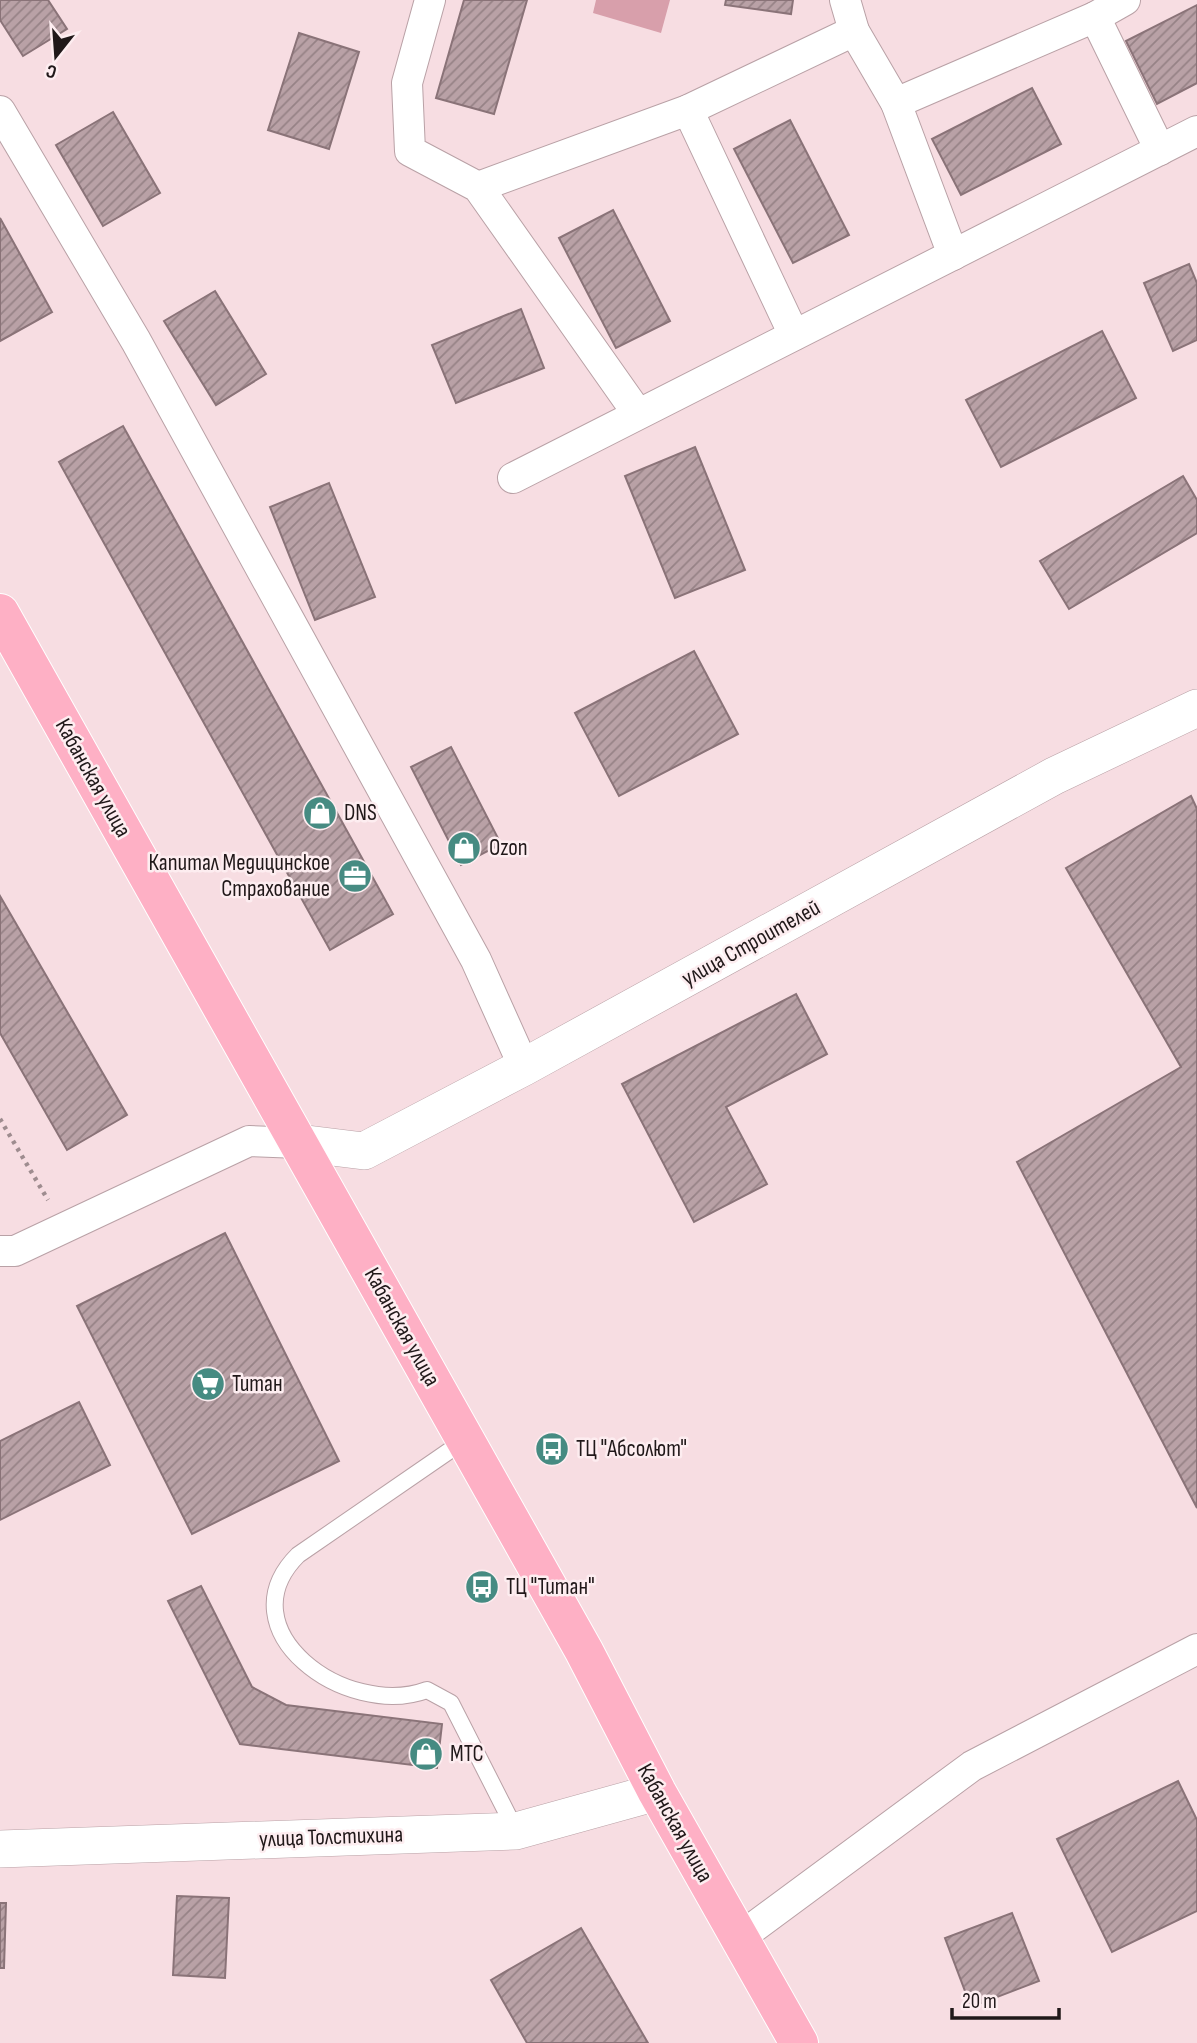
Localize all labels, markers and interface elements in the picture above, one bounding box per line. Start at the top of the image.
north arrow [21,21,91,91]
text: С [43,58,59,83]
street label: Кабанская улица [49,714,137,842]
shop icon: DNS [301,794,339,832]
place label: DNS [344,799,377,827]
shop icon: Ozon [445,829,483,867]
place label: Ozon [489,834,528,862]
place label: Капитал Медицинское Страхование [149,849,330,903]
office icon: Капитал Медицинское Страхование [336,857,374,895]
street label: улица Строителей [677,893,825,993]
street label: Кабанская улица [358,1263,446,1391]
supermarket icon: Титан [189,1365,227,1403]
place label: Титан [232,1370,283,1398]
bus stop icon: ТЦ "Абсолют" [533,1430,571,1468]
place label: ТЦ "Абсолют" [576,1435,687,1463]
bus stop icon: ТЦ "Титан" [463,1568,501,1606]
place label: ТЦ "Титан" [506,1573,595,1601]
shop icon: МТС [407,1735,445,1773]
place label: МТС [450,1740,484,1768]
street label: Кабанская улица [631,1759,719,1887]
street label: улица Толстихина [259,1820,403,1854]
scale bar [952,1976,1059,2020]
text: 20 m [962,1989,997,2014]

